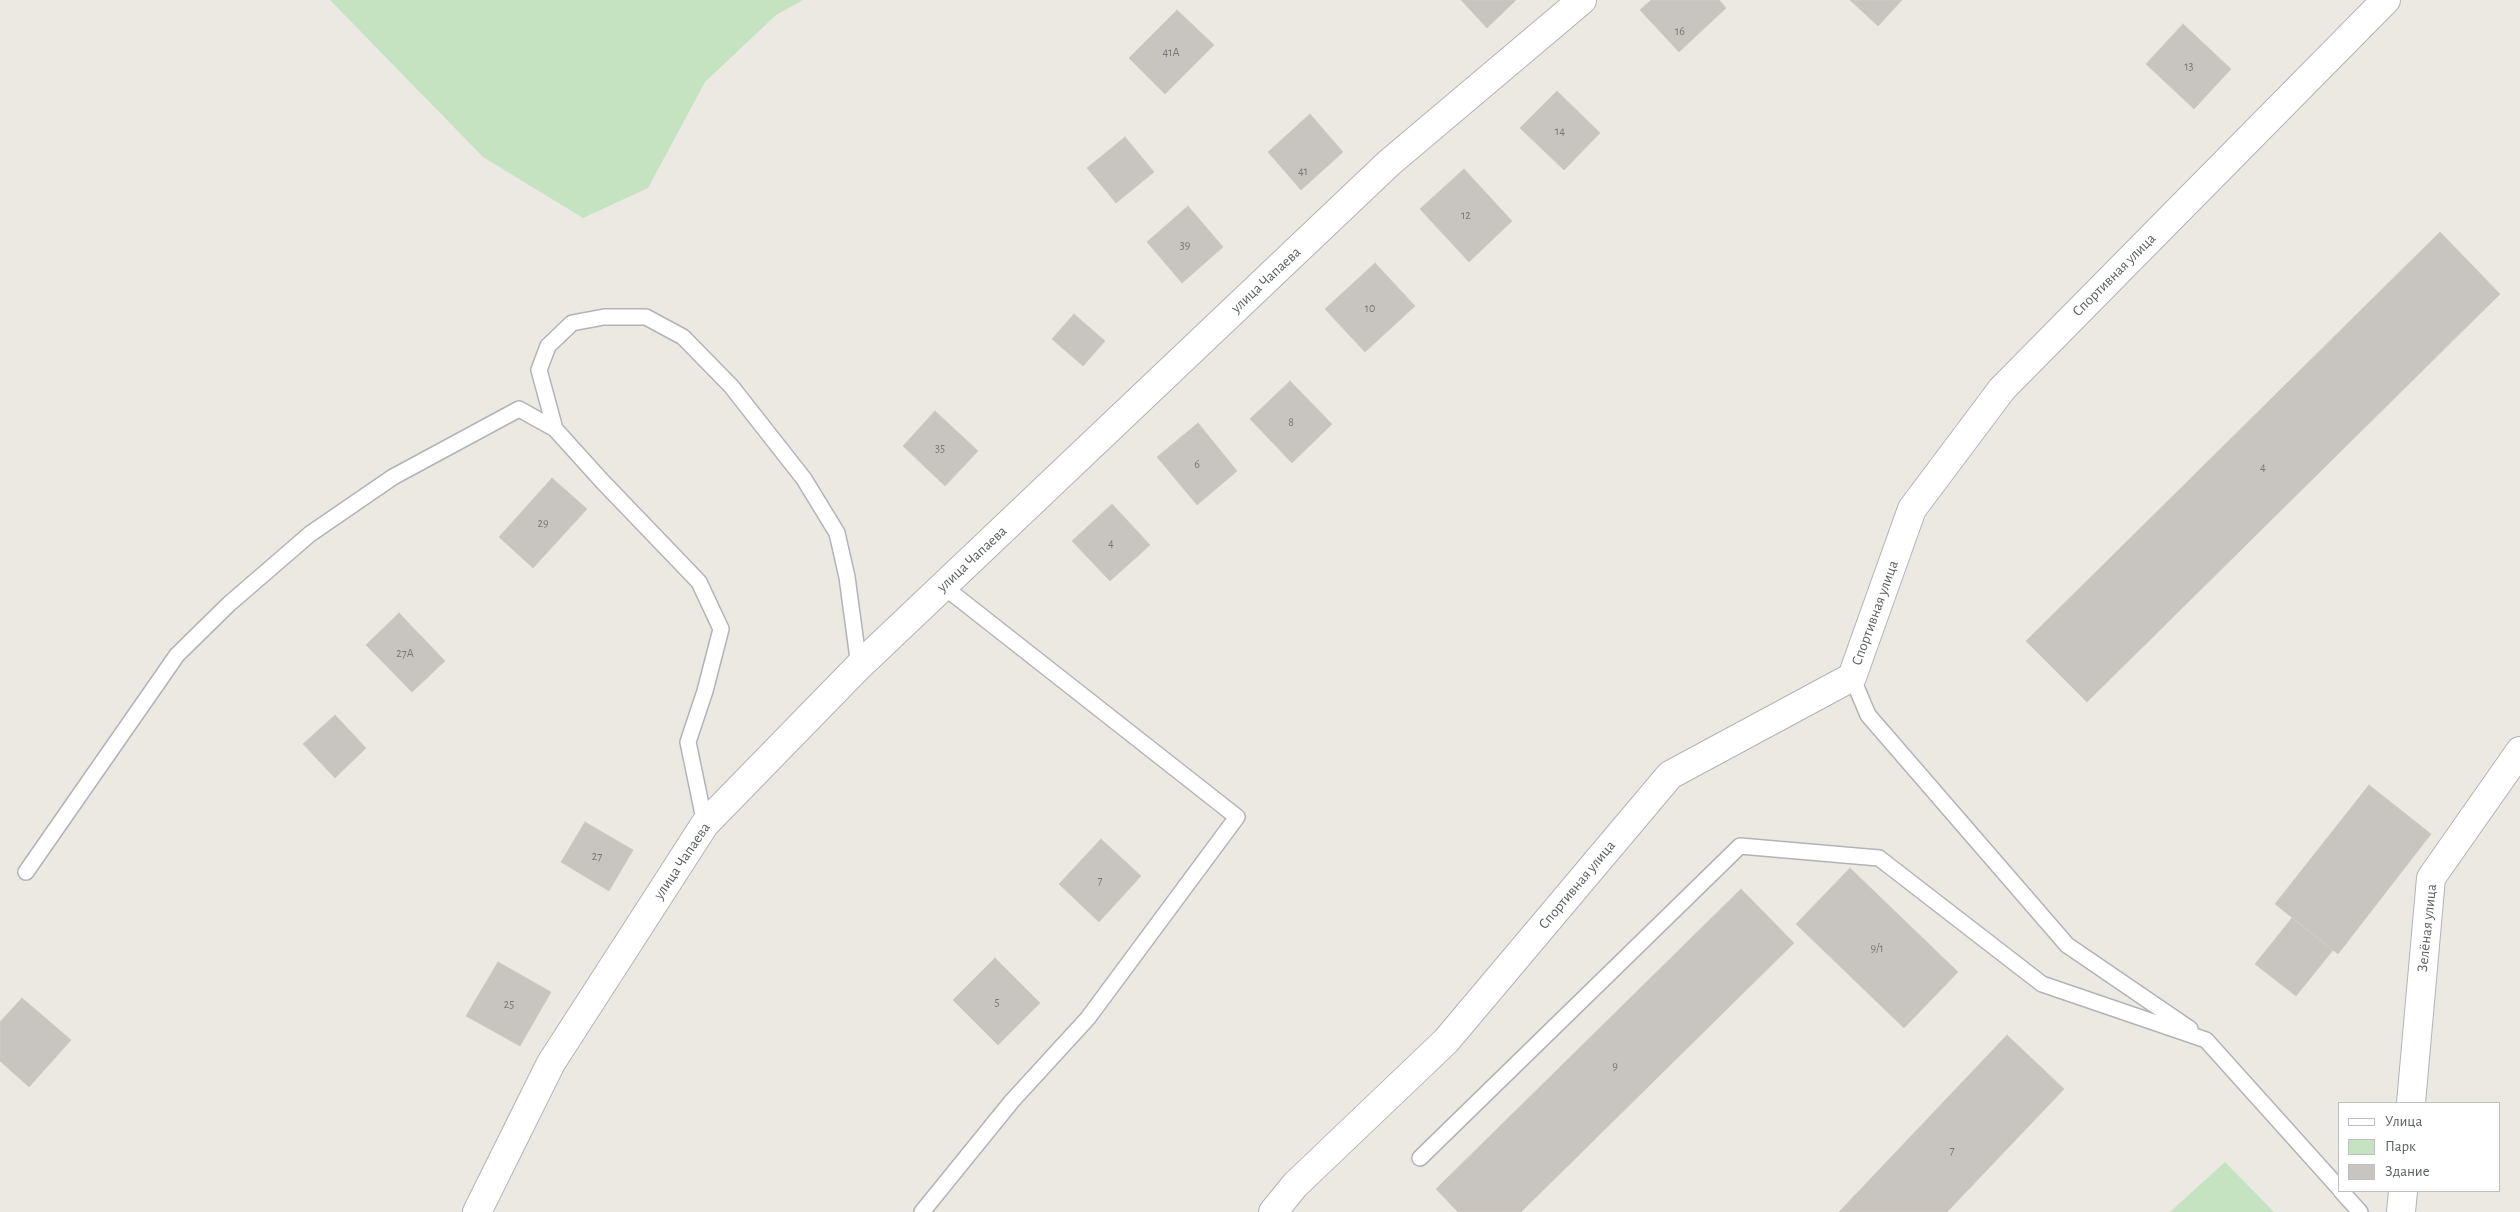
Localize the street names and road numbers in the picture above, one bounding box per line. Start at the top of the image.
street label: Спортивная улица [2069,230,2159,320]
street label: улица Чапаева [1227,243,1305,317]
street label: улица Чапаева [933,522,1011,596]
street label: Спортивная улица [1848,558,1902,668]
street label: улица Чапаева [650,819,714,903]
street label: Спортивная улица [1535,837,1619,933]
street label: Зелёная улица [2413,883,2441,973]

